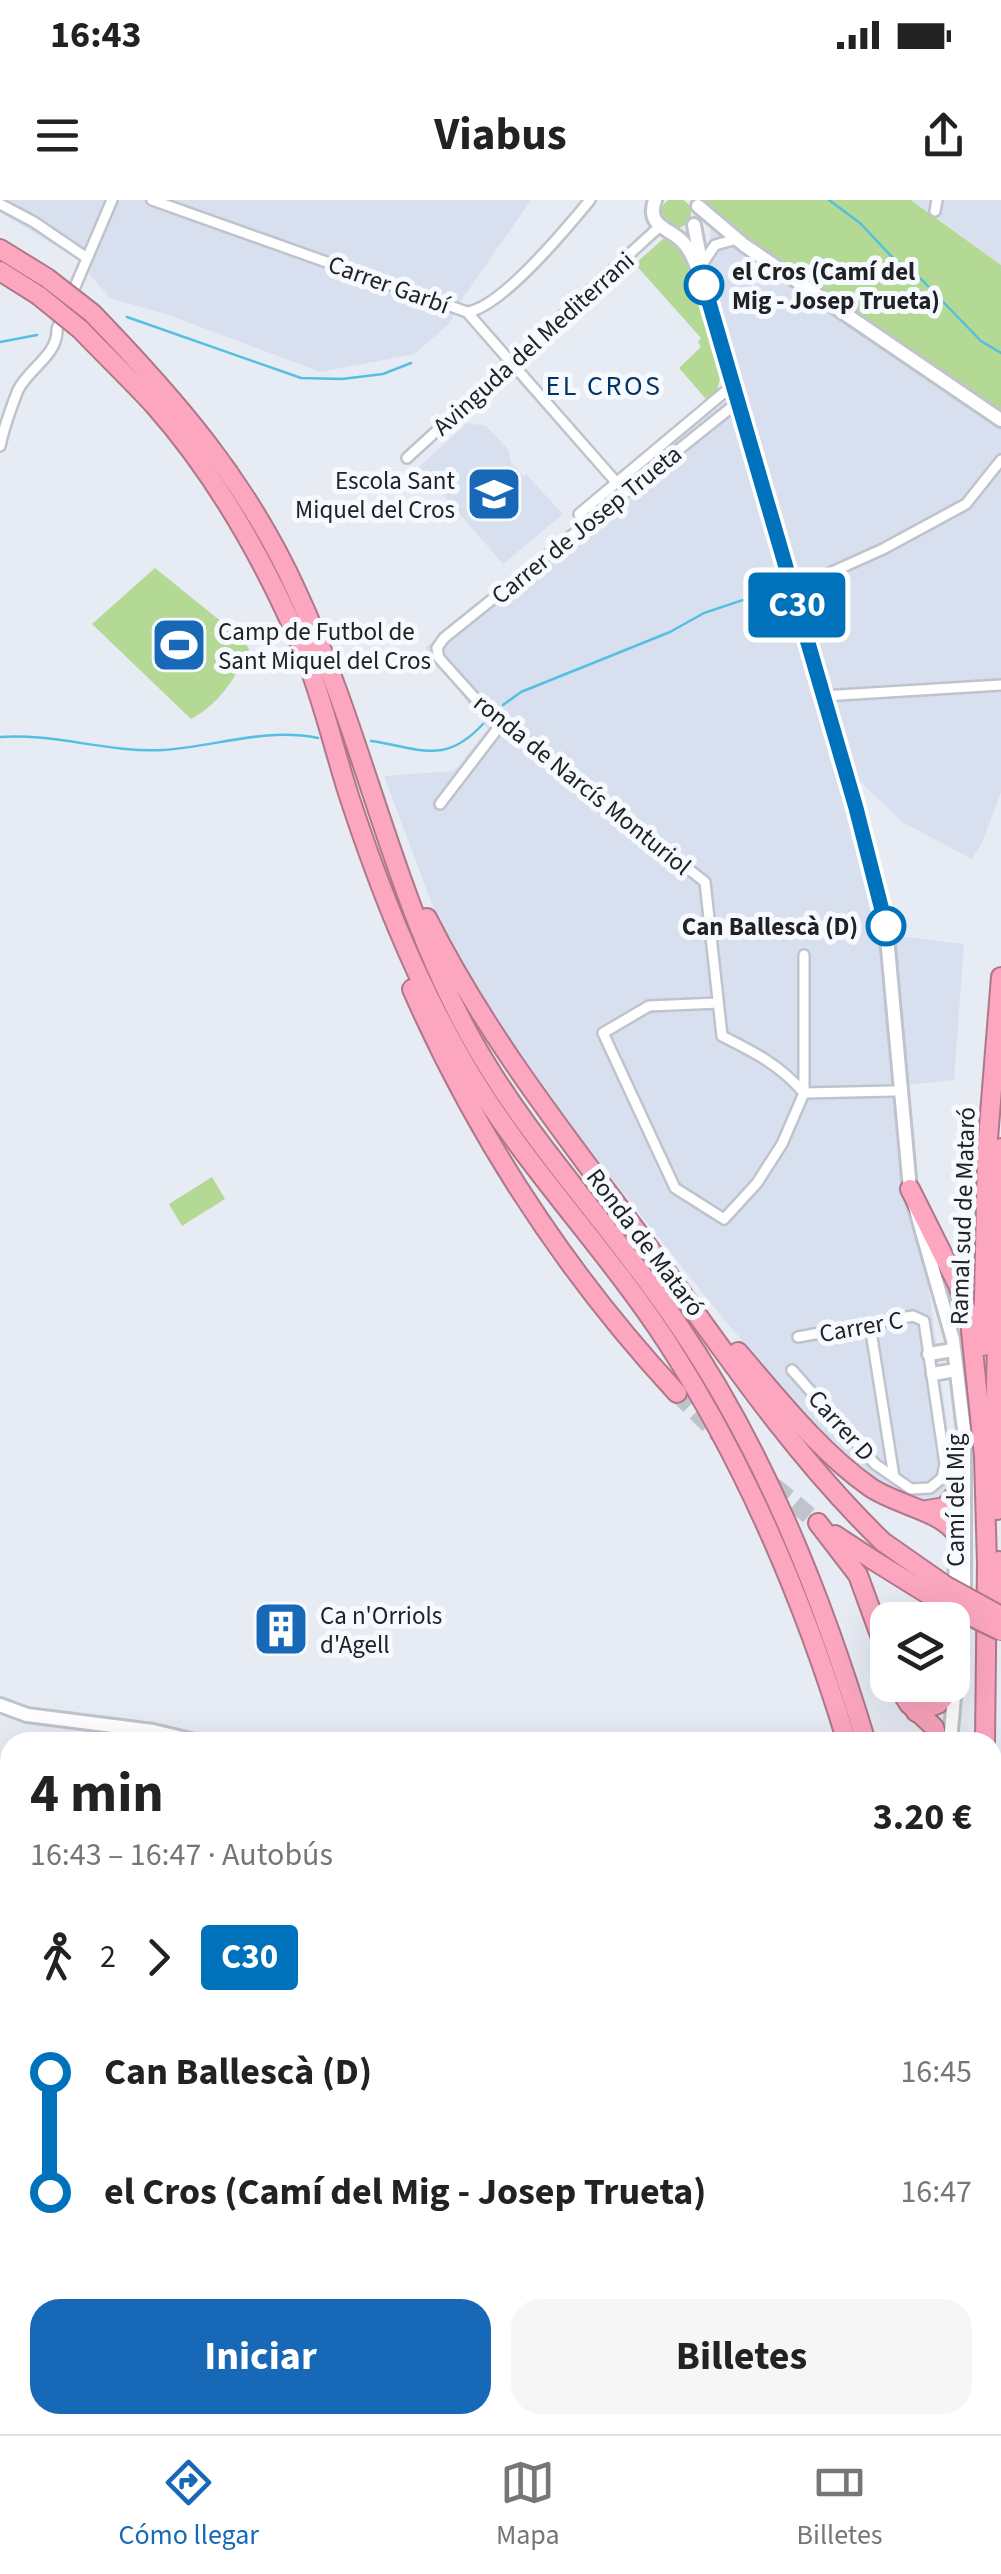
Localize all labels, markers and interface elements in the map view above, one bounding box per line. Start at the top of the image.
text: 16:43 [50,8,142,62]
text: Viabus [434,103,567,167]
icon: menu [30,108,85,163]
icon: share [916,108,971,163]
street label: Avinguda del Mediterrani [425,243,643,444]
street label: Carrer Garbí [323,246,455,324]
place label: el Cros (Camí del Mig - Josep Trueta) [732,254,940,319]
marker: el Cros (Camí del Mig - Josep Trueta) [685,266,723,304]
district label: EL CROS [546,366,662,406]
street label: Carrer de Josep Trueta [484,437,690,613]
place label: Escola Sant Miquel del Cros [295,463,456,528]
school or university icon: Escola Sant Miquel del Cros [464,464,524,524]
line badge: C30 [740,572,854,638]
text: C30 [768,580,826,630]
place label: Camp de Futbol de Sant Miquel del Cros [218,614,431,679]
sports icon: Camp de Futbol de Sant Miquel del Cros [149,615,209,675]
street label: ronda de Narcís Monturiol [466,686,699,884]
marker: Can Ballescà (D) [867,907,905,945]
place label: Can Ballescà (D) [682,909,858,945]
street label: Ramal sud de Mataró [941,1106,985,1326]
street label: Ronda de Mataró [578,1161,713,1324]
street label: Carrer C [817,1302,906,1352]
street label: Carrer D [799,1382,883,1469]
street label: Camí del Mig [938,1433,974,1567]
place label: Ca n'Orriols d'Agell [320,1598,442,1663]
building icon: Ca n'Orriols d'Agell [251,1599,311,1659]
map controls [870,1602,970,1702]
button: layers [870,1602,970,1702]
text: 4 min [30,1755,164,1833]
text: 3.20 € [873,1790,972,1844]
text: 16:43 – 16:47 · Autobús [30,1832,333,1878]
icon: walk [30,1930,85,1985]
icon: forward [131,1930,186,1985]
text: C30 [221,1932,278,1982]
text: 2 [100,1934,116,1980]
text: Can Ballescà (D) [104,2045,372,2099]
text: 16:45 [900,2049,972,2095]
text: el Cros (Camí del Mig - Josep Trueta) [104,2165,706,2219]
text: 16:47 [900,2169,972,2215]
button: Iniciar [30,2299,491,2414]
button: Billetes [511,2299,972,2414]
tab: Cómo llegar [118,2455,259,2555]
tab: Mapa [496,2455,560,2555]
tab: Billetes [797,2455,883,2555]

